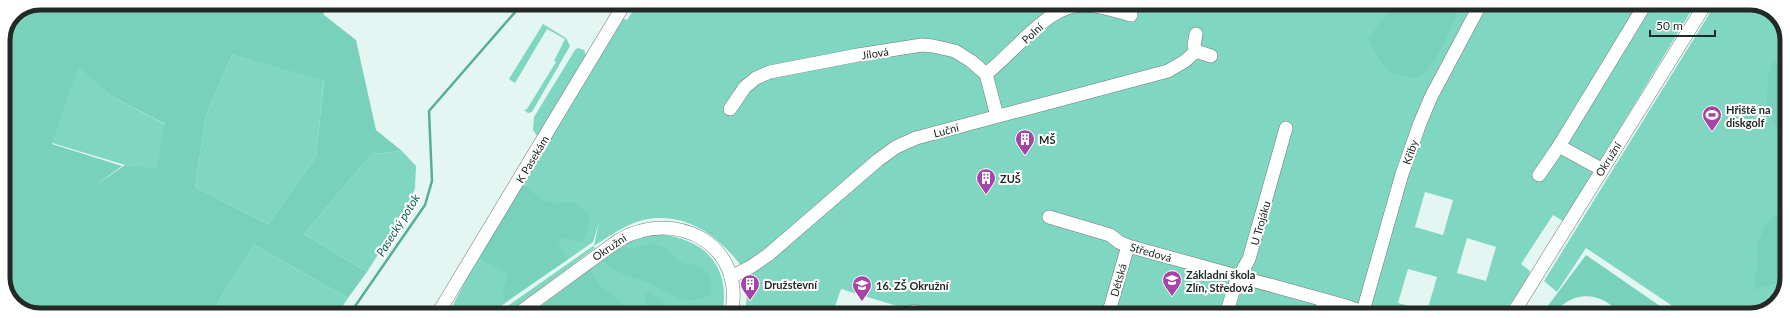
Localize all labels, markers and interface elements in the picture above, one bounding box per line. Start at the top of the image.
scale bar [1650,12,1715,38]
text: 50 m [1656,18,1683,33]
street label: Polní [1019,20,1045,46]
street label: Jílová [861,44,889,62]
place label: Hřiště na diskgolf [1726,103,1771,129]
sports icon: Hřiště na diskgolf [1701,104,1723,132]
street label: Luční [932,120,960,140]
building icon: MŠ [1014,128,1036,156]
street label: K Pasekám [513,133,551,185]
place label: MŠ [1039,133,1055,146]
street label: Křiby [1400,137,1420,166]
street label: Okružní [1592,139,1624,179]
building icon: ZUŠ [975,167,997,195]
place label: ZUŠ [1000,172,1021,185]
water label: Pasecký potok [373,191,423,259]
street label: U Trojáku [1247,199,1273,247]
street label: Okružní [590,231,629,263]
street label: Středová [1129,240,1173,264]
street label: Dětská [1107,262,1129,298]
place label: Základní škola Zlín, Středová [1186,268,1255,294]
school or university icon: Základní škola Zlín, Středová [1161,269,1183,297]
building icon: Družstevní [739,273,761,301]
school or university icon: 16. ZŠ Okružní [851,274,873,302]
place label: Družstevní [764,278,818,291]
place label: 16. ZŠ Okružní [876,279,950,292]

